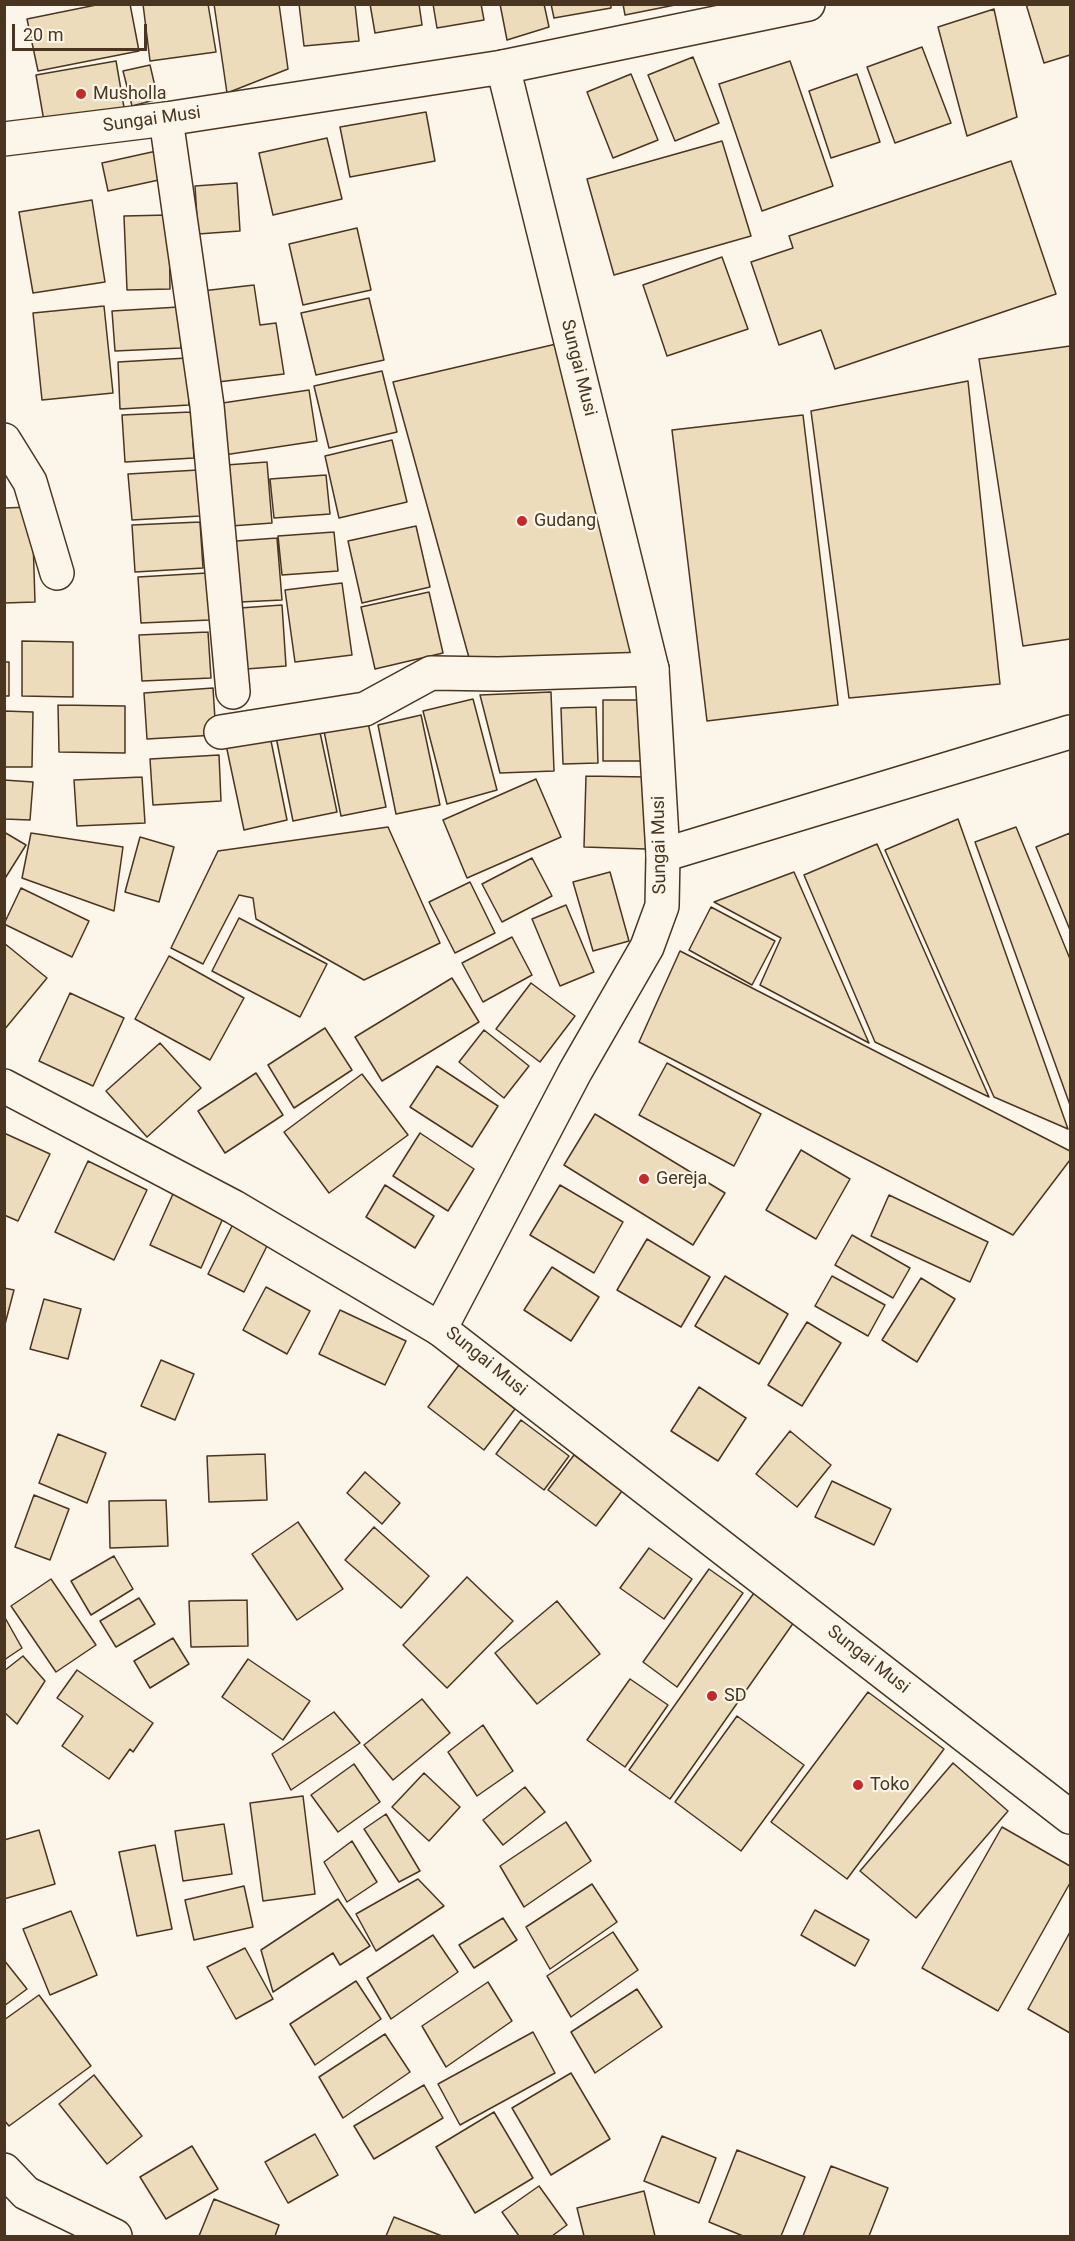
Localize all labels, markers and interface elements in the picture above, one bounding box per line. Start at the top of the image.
scale bar [15,12,150,50]
text: 20 m [23,24,63,45]
place label: Musholla [93,83,167,105]
marker: Musholla [74,87,88,101]
street label: Sungai Musi [102,102,202,138]
street label: Sungai Musi [556,318,600,418]
place label: Gudang [534,510,596,532]
marker: Gudang [515,514,529,528]
street label: Sungai Musi [648,796,672,894]
place label: Gereja [656,1168,707,1190]
marker: Gereja [637,1172,651,1186]
street label: Sungai Musi [441,1323,531,1401]
street label: Sungai Musi [823,1621,913,1699]
place label: SD [724,1685,746,1707]
marker: SD [705,1689,719,1703]
place label: Toko [870,1774,910,1796]
marker: Toko [851,1778,865,1792]

